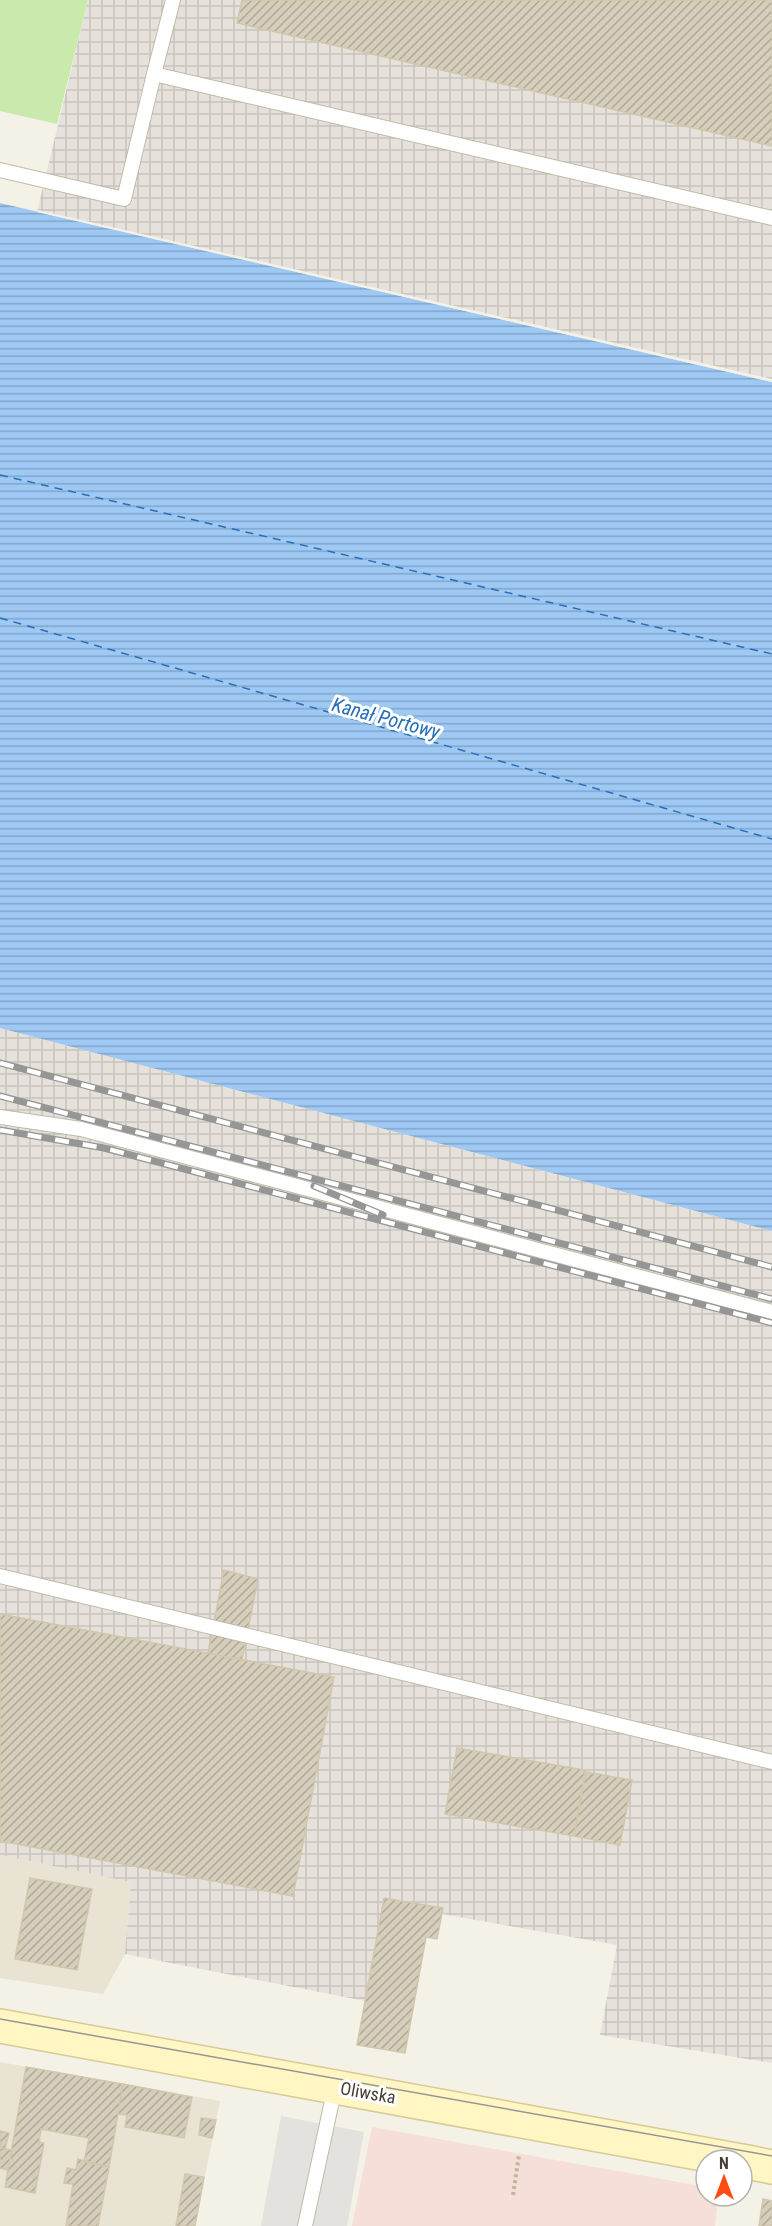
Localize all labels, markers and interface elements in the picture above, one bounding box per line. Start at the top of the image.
water label: Kanał Portowy [329,692,443,744]
street label: Oliwska [339,2077,397,2108]
north arrow [694,2148,754,2208]
text: N [719,2154,729,2173]

